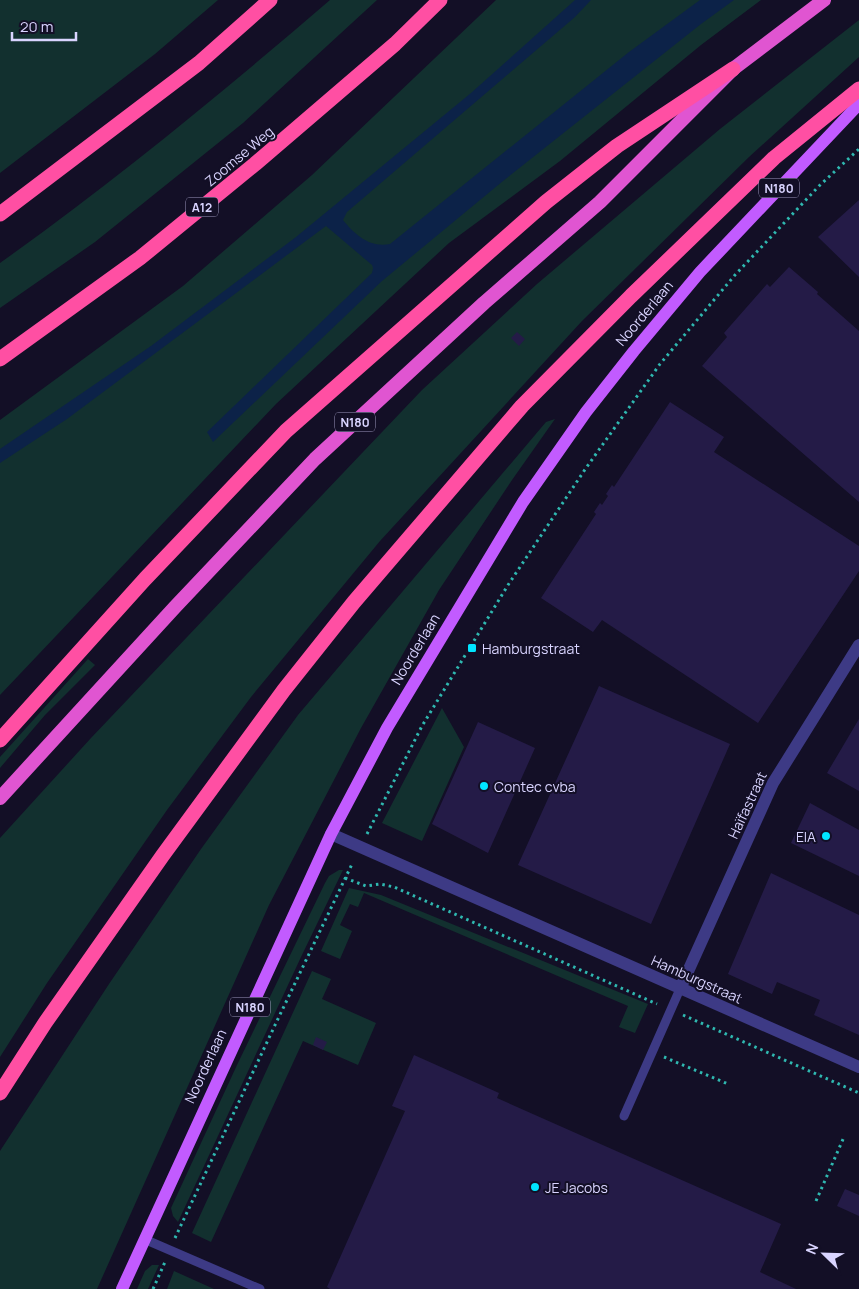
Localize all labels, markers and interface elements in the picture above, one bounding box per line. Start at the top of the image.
scale bar [12,10,76,42]
text: 20 m [20,16,53,37]
street label: Zoomse Weg [201,122,277,190]
road number: N180 [759,178,799,198]
road number: A12 [186,198,218,216]
street label: Noorderlaan [611,276,677,350]
road number: N180 [335,412,375,432]
street label: Noorderlaan [386,610,444,688]
place label: Hamburgstraat [482,639,580,658]
marker: Hamburgstraat [466,642,478,654]
street label: Haïfastraat [723,768,771,842]
place label: Contec cvba [494,777,576,796]
marker: Contec cvba [478,780,490,792]
place label: EIA [796,827,816,846]
marker: EIA [820,830,832,842]
street label: Hamburgstraat [648,950,746,1008]
road number: N180 [230,998,270,1016]
street label: Noorderlaan [180,1026,230,1106]
place label: JE Jacobs [545,1178,608,1197]
marker: JE Jacobs [529,1181,541,1193]
north arrow [799,1229,849,1279]
text: N [801,1240,822,1257]

